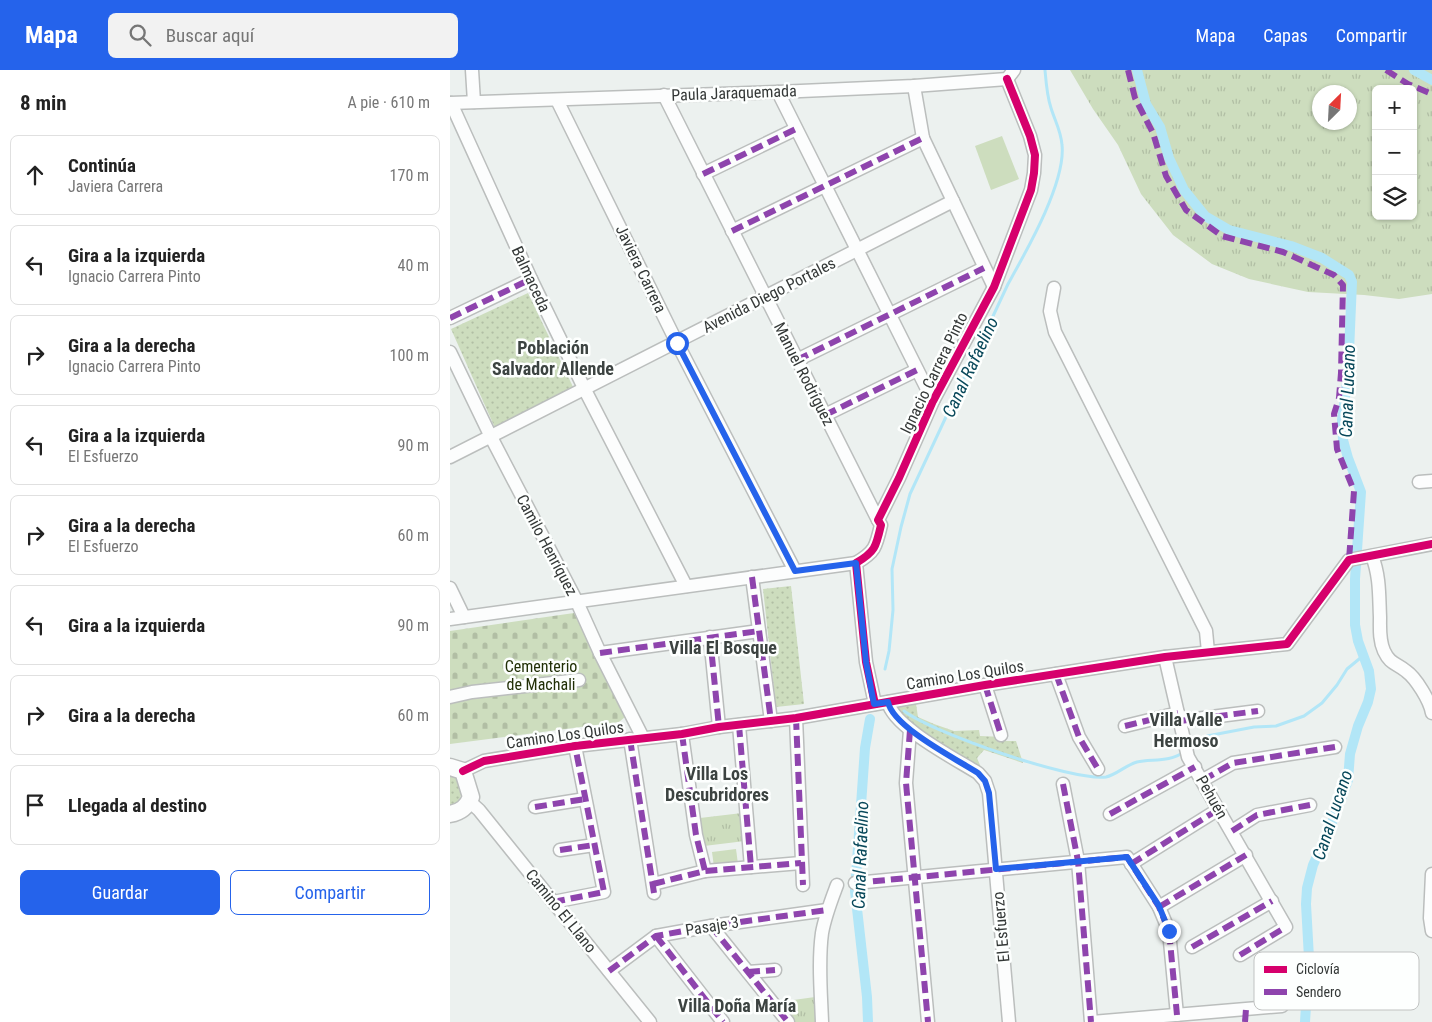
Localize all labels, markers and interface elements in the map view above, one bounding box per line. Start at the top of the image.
search box [108,13,458,58]
text: Mapa [25,21,78,49]
icon: search [126,21,154,49]
text: Buscar aquí [166,24,254,47]
text: Mapa [1196,25,1235,46]
text: Capas [1263,25,1308,46]
text: Compartir [1336,25,1407,46]
street label: Paula Jaraquemada [671,81,797,105]
north arrow [1312,85,1357,130]
map controls [1372,85,1417,220]
button: + [1372,85,1417,130]
text: 8 min [20,91,67,115]
text: A pie · 610 m [347,93,430,112]
button: − [1372,130,1417,175]
text: Continúa [68,154,136,177]
icon: ahead [21,161,49,189]
text: 170 m [390,166,429,185]
button: layers [1372,175,1417,220]
text: Javiera Carrera [68,177,163,196]
street label: Javiera Carrera [612,222,670,316]
street label: Balmaceda [508,243,554,315]
text: Gira a la izquierda [68,244,205,267]
icon: left [21,251,49,279]
street label: Avenida Diego Portales [699,253,839,337]
text: 40 m [397,256,429,275]
text: Ignacio Carrera Pinto [68,267,201,286]
street label: Ignacio Carrera Pinto [896,309,972,437]
water label: Canal Rafaelino [938,314,1002,420]
street label: Manuel Rodríguez [770,319,838,429]
route start [666,332,689,355]
text: Gira a la derecha [68,334,195,357]
district label: Población Salvador Allende [492,337,614,379]
icon: right [21,341,49,369]
water label: Canal Lucano [1335,344,1359,438]
text: 100 m [390,346,429,365]
text: Ignacio Carrera Pinto [68,357,201,376]
text: Gira a la izquierda [68,424,205,447]
icon: left [21,431,49,459]
text: 90 m [397,436,429,455]
text: El Esfuerzo [68,447,139,466]
street label: Camilo Henríquez [512,491,582,599]
text: Gira a la derecha [68,514,195,537]
icon: right [21,521,49,549]
text: 60 m [397,526,429,545]
text: El Esfuerzo [68,537,139,556]
icon: left [21,611,49,639]
text: Gira a la izquierda [68,614,205,637]
text: 90 m [397,616,429,635]
district label: Villa El Bosque [669,637,777,658]
street label: Camino Los Quilos [905,656,1025,694]
park label: Cementerio de Machali [505,657,577,694]
icon: right [21,701,49,729]
text: Gira a la derecha [68,704,195,727]
text: 60 m [397,706,429,725]
district label: Villa Valle Hermoso [1150,709,1223,751]
street label: Camino Los Quilos [505,717,625,753]
district label: Villa Los Descubridores [665,763,769,805]
water label: Canal Lucano [1308,767,1356,863]
street label: Pehuén [1192,772,1232,822]
icon: arrive [21,791,49,819]
text: Llegada al destino [68,794,207,817]
water label: Canal Rafaelino [848,801,872,909]
street label: Camino El Llano [522,865,600,957]
button: Guardar [20,870,220,915]
button: Compartir [230,870,430,915]
street label: El Esfuerzo [988,891,1014,963]
street label: Pasaje 3 [684,912,740,940]
route end [1158,920,1181,943]
legend [1254,952,1419,1010]
text: Ciclovía [1296,961,1340,977]
text: Sendero [1296,984,1341,1000]
district label: Villa Doña María [678,995,796,1016]

